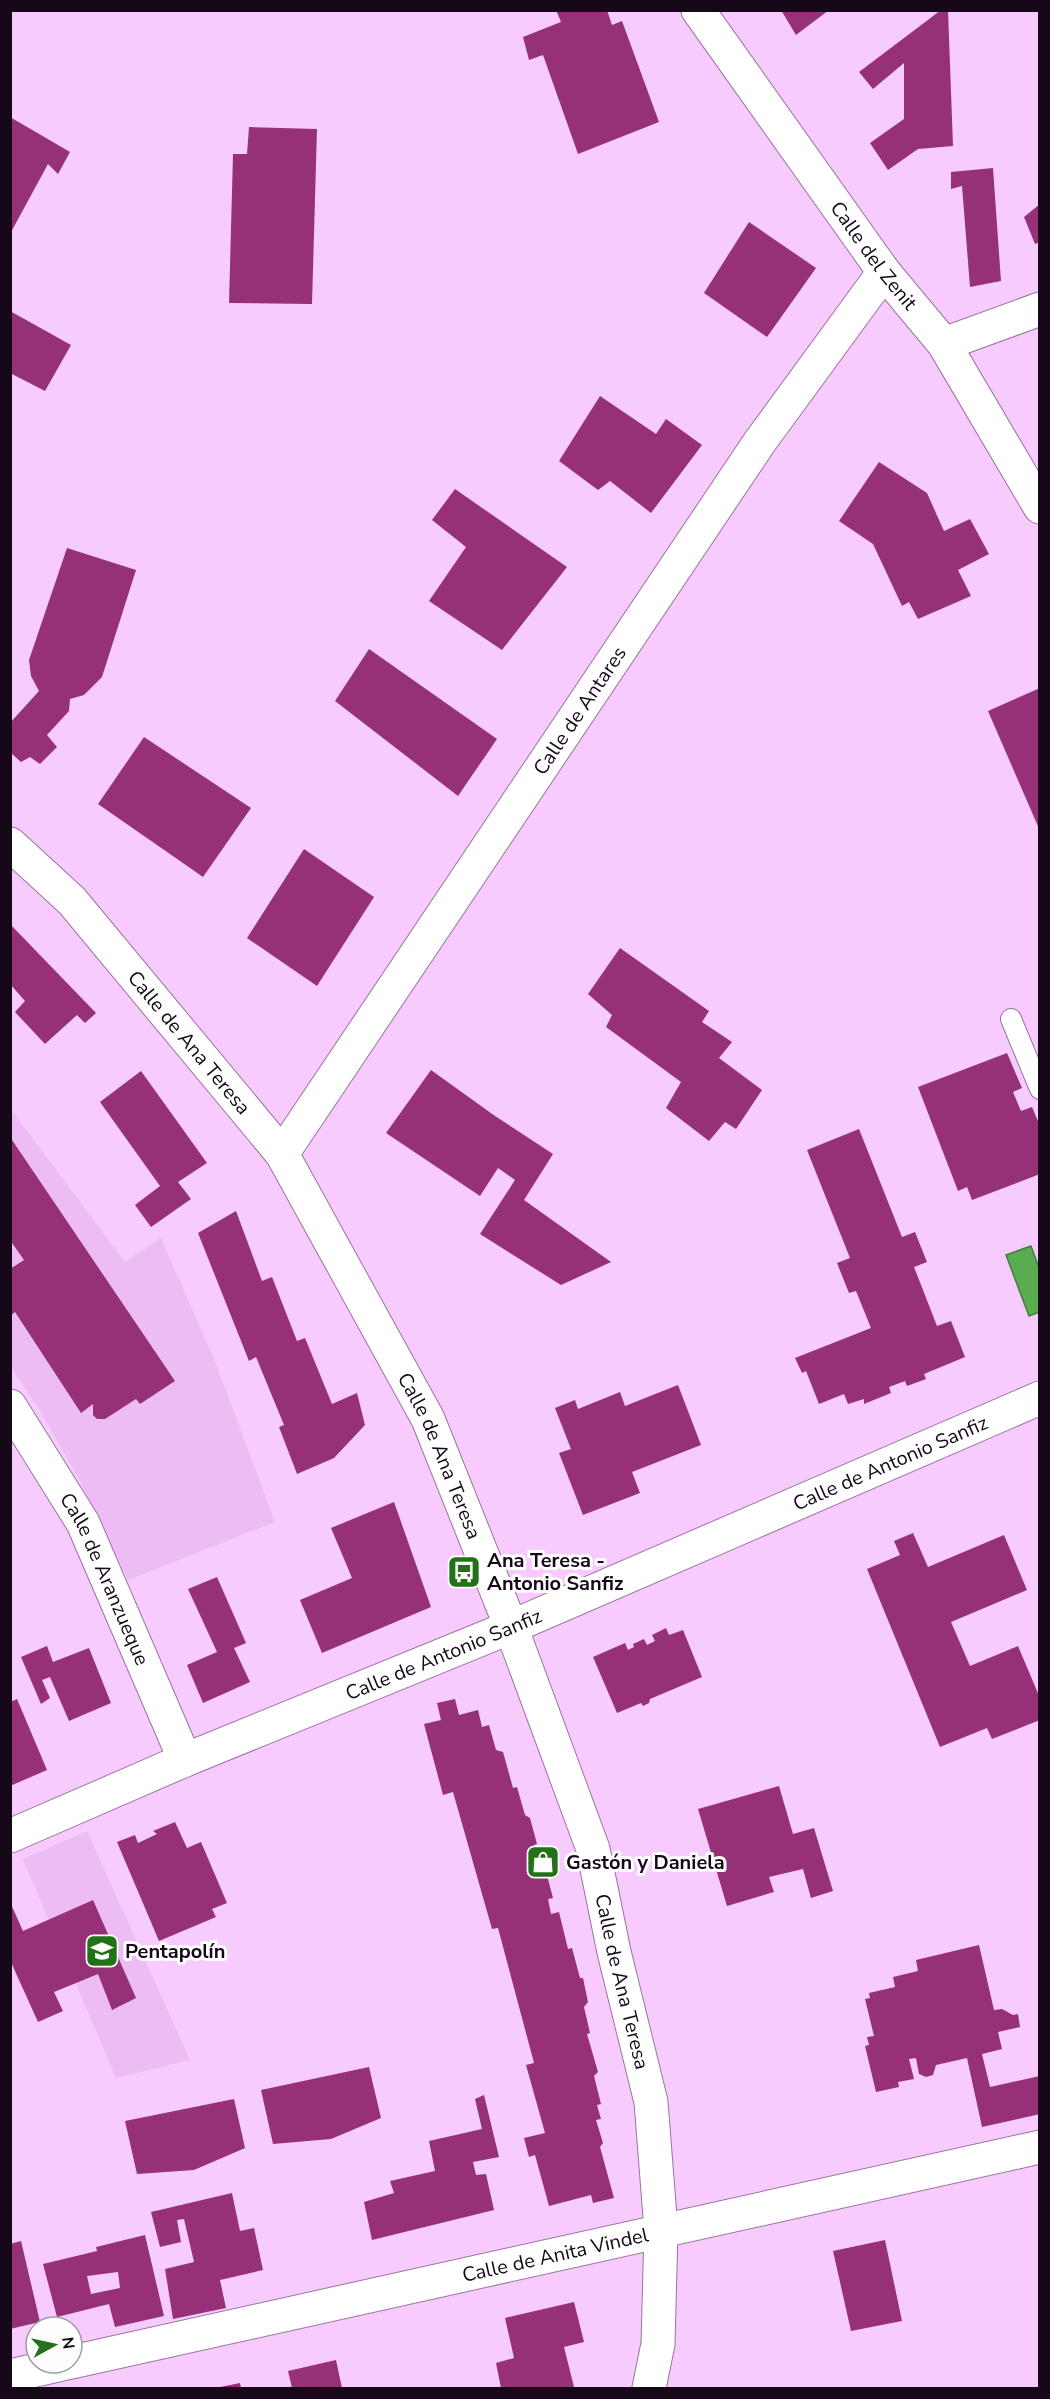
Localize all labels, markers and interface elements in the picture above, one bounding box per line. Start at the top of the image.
street label: Calle del Zenit [824,196,924,316]
street label: Calle de Antares [527,641,632,780]
street label: Calle de Ana Teresa [122,965,257,1120]
street label: Calle de Ana Teresa [391,1368,488,1543]
street label: Calle de Antonio Sanfiz [789,1409,992,1517]
street label: Calle de Aranzueque [54,1487,156,1669]
place label: Ana Teresa - Antonio Sanfiz [487,1547,623,1597]
bus stop icon: Ana Teresa - Antonio Sanfiz [446,1554,482,1590]
street label: Calle de Antonio Sanfiz [341,1602,546,1707]
shop icon: Gastón y Daniela [525,1844,561,1880]
place label: Gastón y Daniela [566,1849,725,1876]
street label: Calle de Ana Teresa [589,1891,656,2072]
school or university icon: Pentapolín [84,1933,120,1969]
place label: Pentapolín [125,1938,225,1965]
street label: Calle de Anita Vindel [459,2221,651,2288]
north arrow [24,2315,84,2375]
text: N [56,2336,80,2351]

